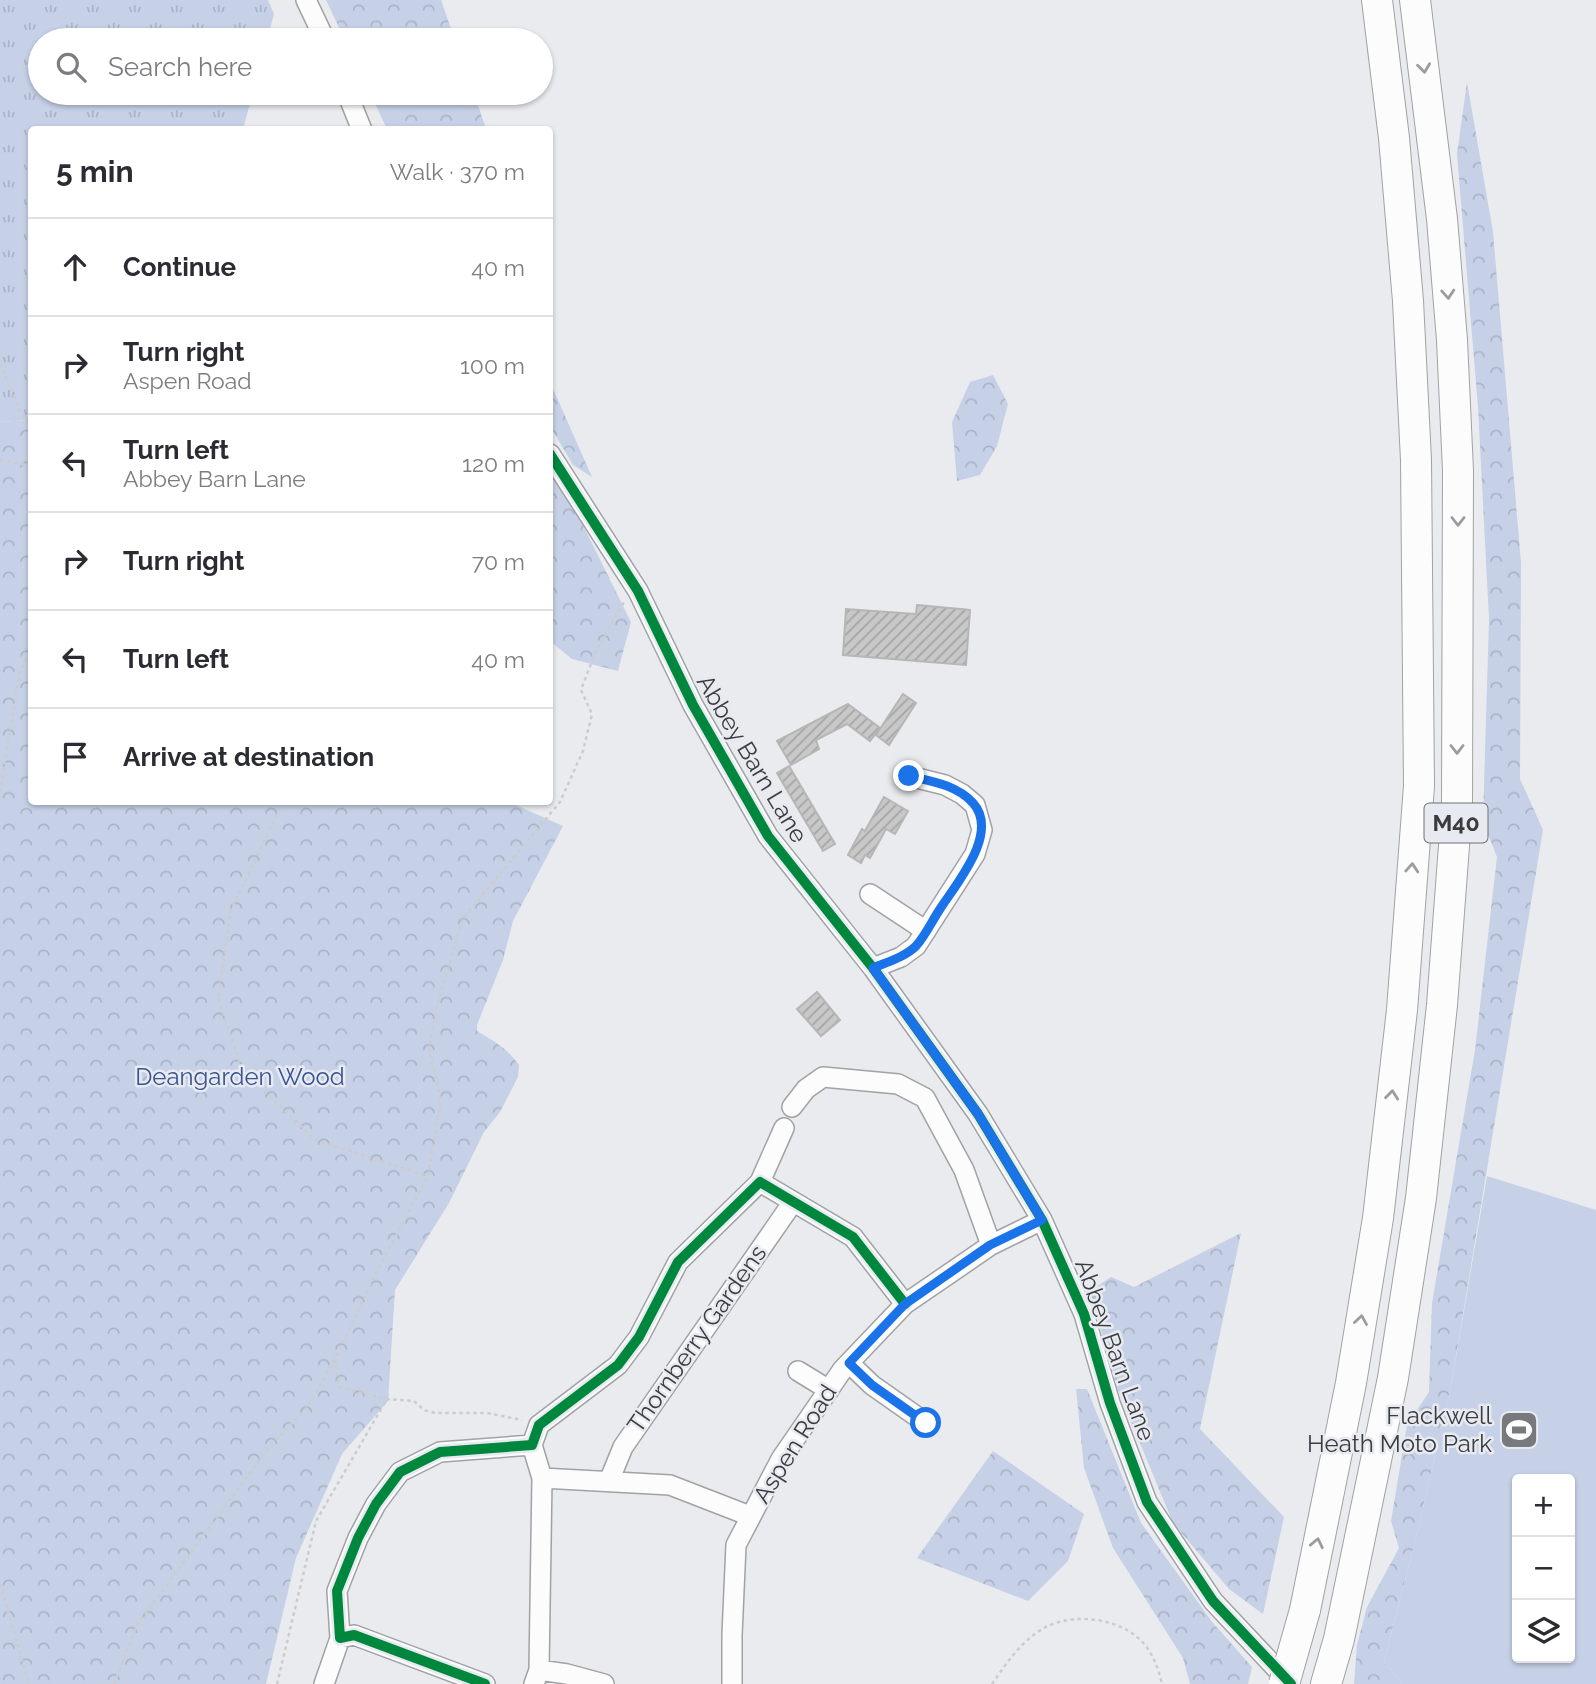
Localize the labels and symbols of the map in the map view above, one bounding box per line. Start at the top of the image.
one-way arrow [1416,62,1431,74]
one-way arrow [1440,289,1455,300]
one-way arrow [1450,516,1466,527]
street label: Abbey Barn Lane [691,669,814,848]
one-way arrow [1449,744,1465,754]
route end [893,760,924,791]
road number: M40 [1424,804,1488,842]
one-way arrow [1404,862,1419,873]
park label: Deangarden Wood [135,1062,345,1091]
one-way arrow [1384,1089,1399,1100]
street label: Thornberry Gardens [621,1239,772,1438]
street label: Abbey Barn Lane [1069,1255,1162,1444]
one-way arrow [1353,1314,1368,1326]
street label: Aspen Road [747,1379,842,1508]
place label: Flackwell Heath Moto Park [1307,1401,1492,1458]
route start [910,1407,941,1438]
sports icon: Flackwell Heath Moto Park [1498,1409,1540,1451]
one-way arrow [1309,1537,1324,1549]

